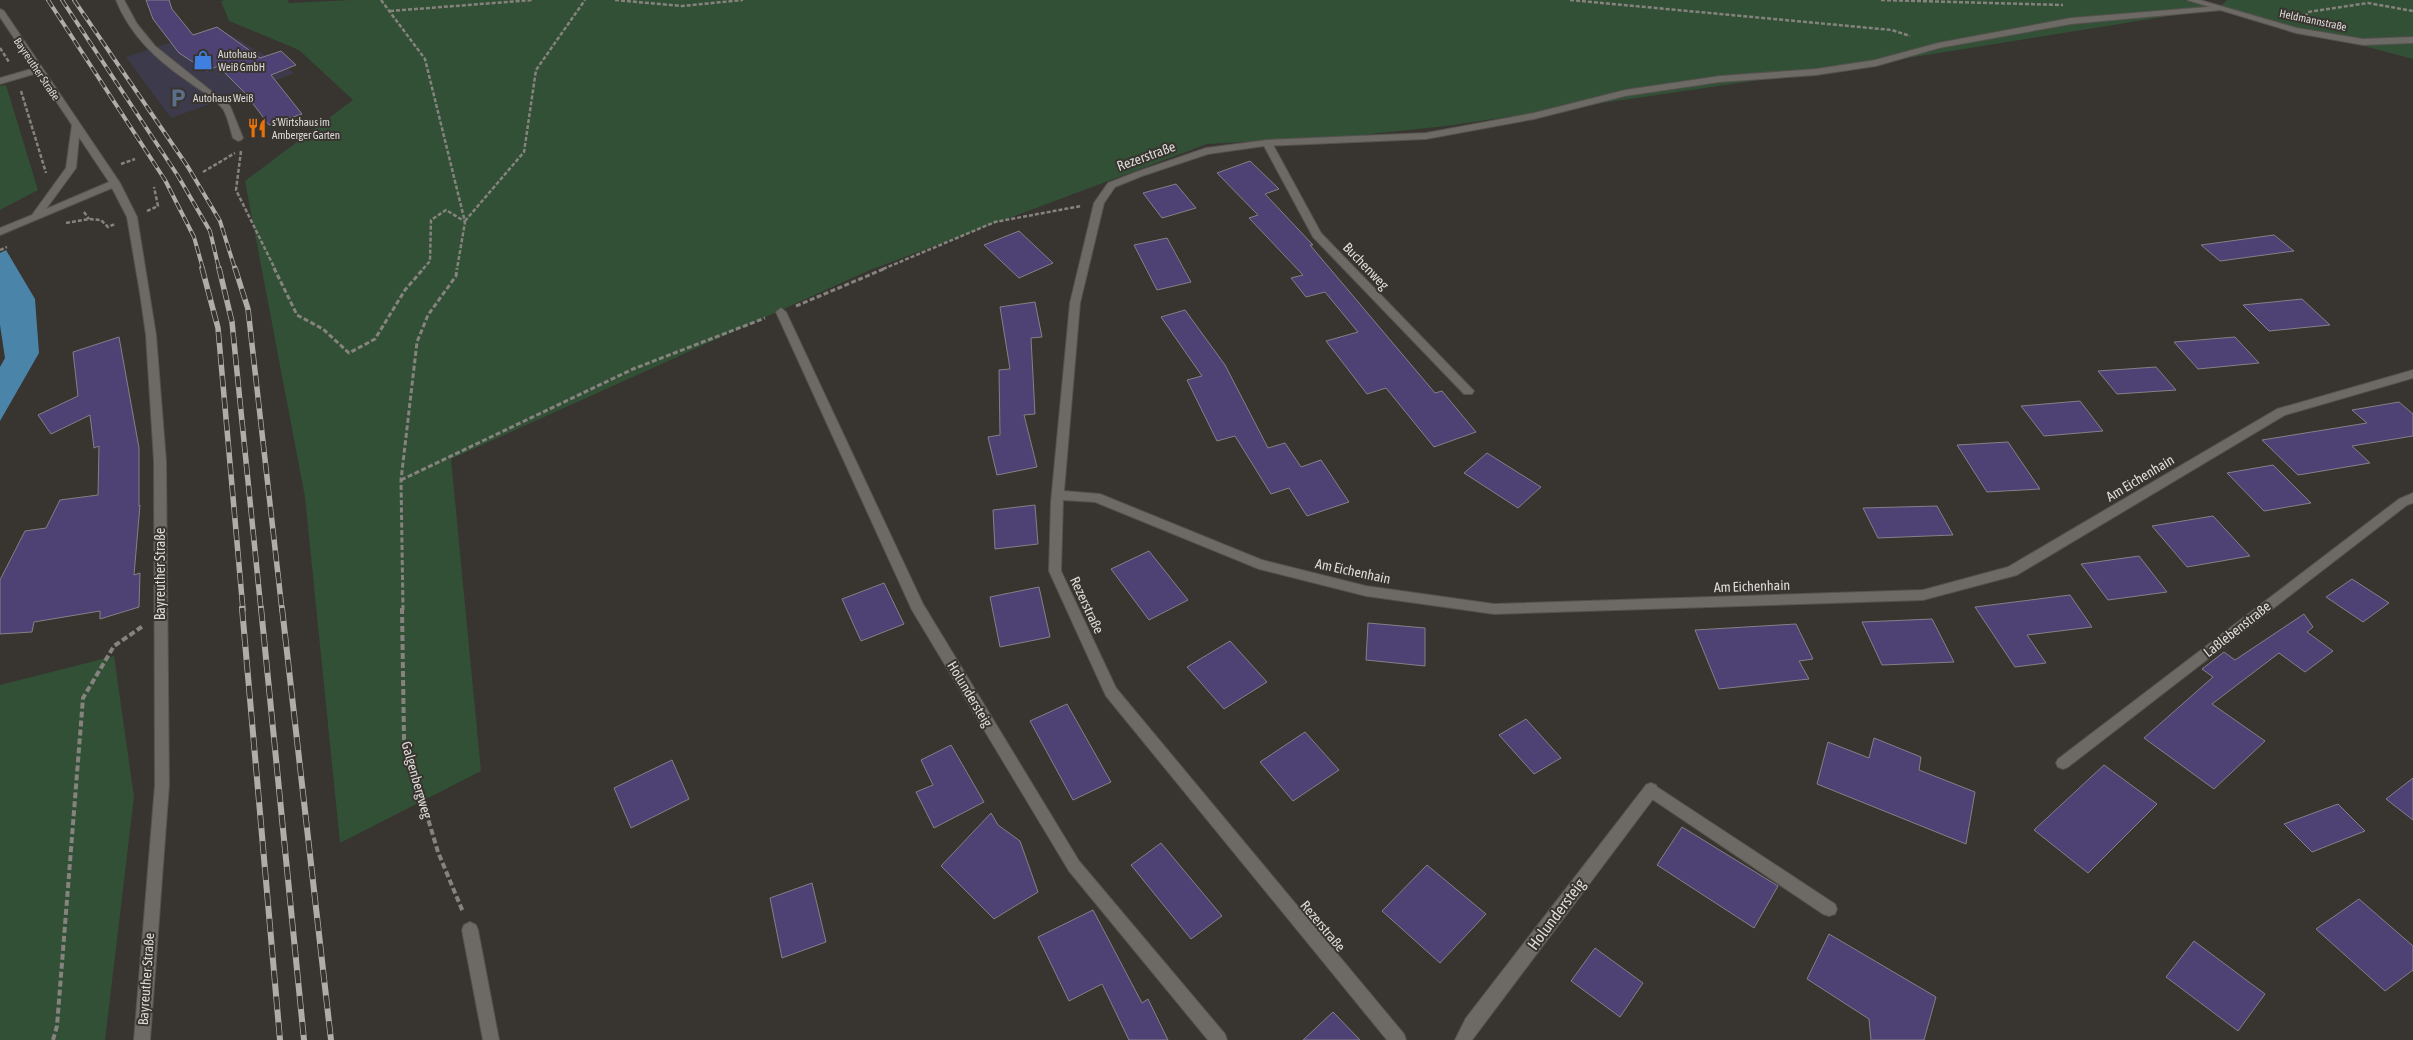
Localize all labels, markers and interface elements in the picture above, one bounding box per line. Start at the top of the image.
street label: Heldmannstraße [2278,7,2348,33]
street label: Bayreuther Straße [12,35,62,103]
place label: Autohaus Weiß GmbH [218,48,265,73]
shop icon: Autohaus Weiß GmbH [192,49,214,71]
parking icon: Autohaus Weiß [167,87,189,109]
place label: Autohaus Weiß [193,92,253,104]
place label: s'Wirtshaus im Amberger Garten [272,116,340,141]
restaurant icon: s'Wirtshaus im Amberger Garten [246,117,268,139]
street label: Rezerstraße [1115,138,1177,174]
street label: Buchenweg [1340,239,1392,293]
street label: Am Eichenhain [2103,451,2177,505]
street label: Bayreuther Straße [152,528,168,620]
street label: Am Eichenhain [1314,555,1392,587]
street label: Rezerstraße [1067,574,1107,636]
street label: Am Eichenhain [1714,577,1790,595]
street label: Laßlebenstraße [2200,598,2274,660]
street label: Holundersteig [944,658,996,730]
street label: Galgenbergweg [398,740,436,820]
street label: Holundersteig [1524,875,1589,954]
street label: Rezerstraße [1297,897,1349,955]
street label: Bayreuther Straße [135,932,157,1026]

